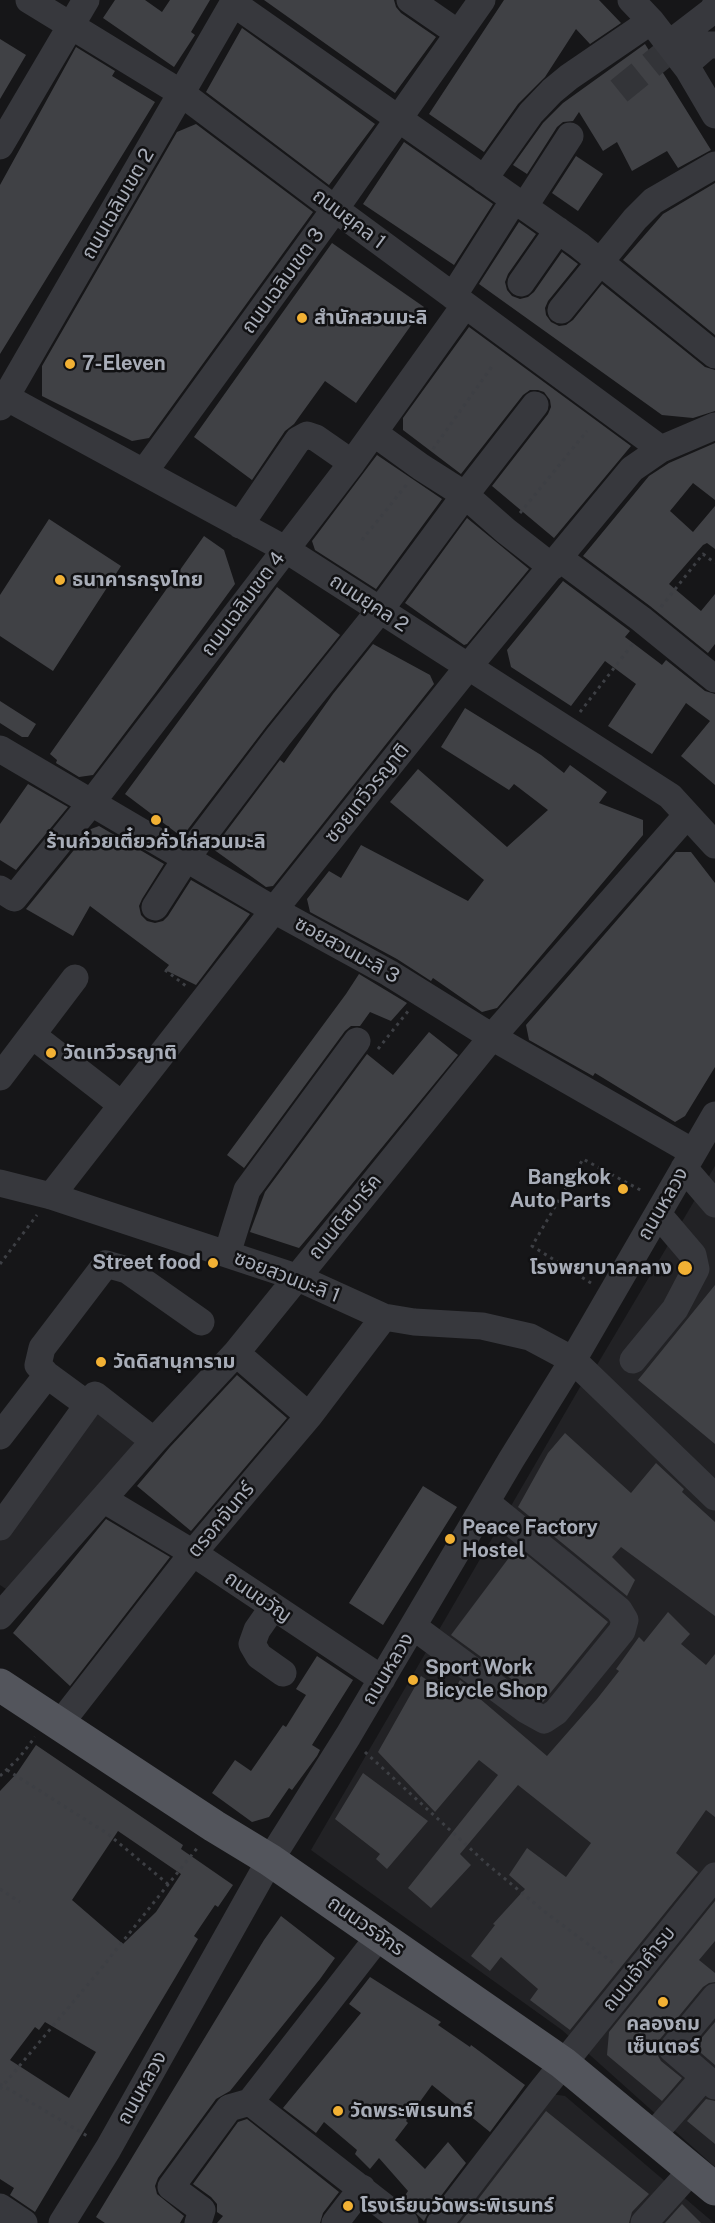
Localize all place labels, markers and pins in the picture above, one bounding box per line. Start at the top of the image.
place label: สำนักสวนมะลิ [314,306,427,330]
marker: สำนักสวนมะลิ [295,311,309,325]
place label: 7-Eleven [82,352,166,376]
marker: 7-Eleven [63,357,77,371]
place label: ธนาคารกรุงไทย [72,568,203,592]
marker: ธนาคารกรุงไทย [53,573,67,587]
marker: ร้านก๋วยเตี๋ยวคั่วไก่สวนมะลิ [149,813,163,827]
place label: ร้านก๋วยเตี๋ยวคั่วไก่สวนมะลิ [46,830,266,854]
place label: วัดเทวีวรญาติ [63,1041,177,1065]
marker: วัดเทวีวรญาติ [44,1046,58,1060]
place label: Bangkok Auto Parts [510,1166,611,1213]
marker: Bangkok Auto Parts [616,1182,630,1196]
place label: Street food [92,1251,201,1275]
marker: Street food [206,1256,220,1270]
place label: โรงพยาบาลกลาง [530,1256,672,1280]
marker: โรงพยาบาลกลาง [676,1259,694,1277]
place label: วัดดิสานุการาม [113,1350,235,1374]
marker: วัดดิสานุการาม [94,1355,108,1369]
place label: Peace Factory Hostel [462,1516,598,1563]
marker: Peace Factory Hostel [443,1532,457,1546]
place label: Sport Work Bicycle Shop [425,1656,548,1703]
marker: Sport Work Bicycle Shop [406,1673,420,1687]
marker: คลองถม เซ็นเตอร์ [656,1995,670,2009]
place label: คลองถม เซ็นเตอร์ [626,2012,700,2059]
place label: วัดพระพิเรนทร์ [350,2099,473,2123]
marker: วัดพระพิเรนทร์ [331,2104,345,2118]
place label: โรงเรียนวัดพระพิเรนทร์ [360,2194,554,2218]
marker: โรงเรียนวัดพระพิเรนทร์ [341,2199,355,2213]

